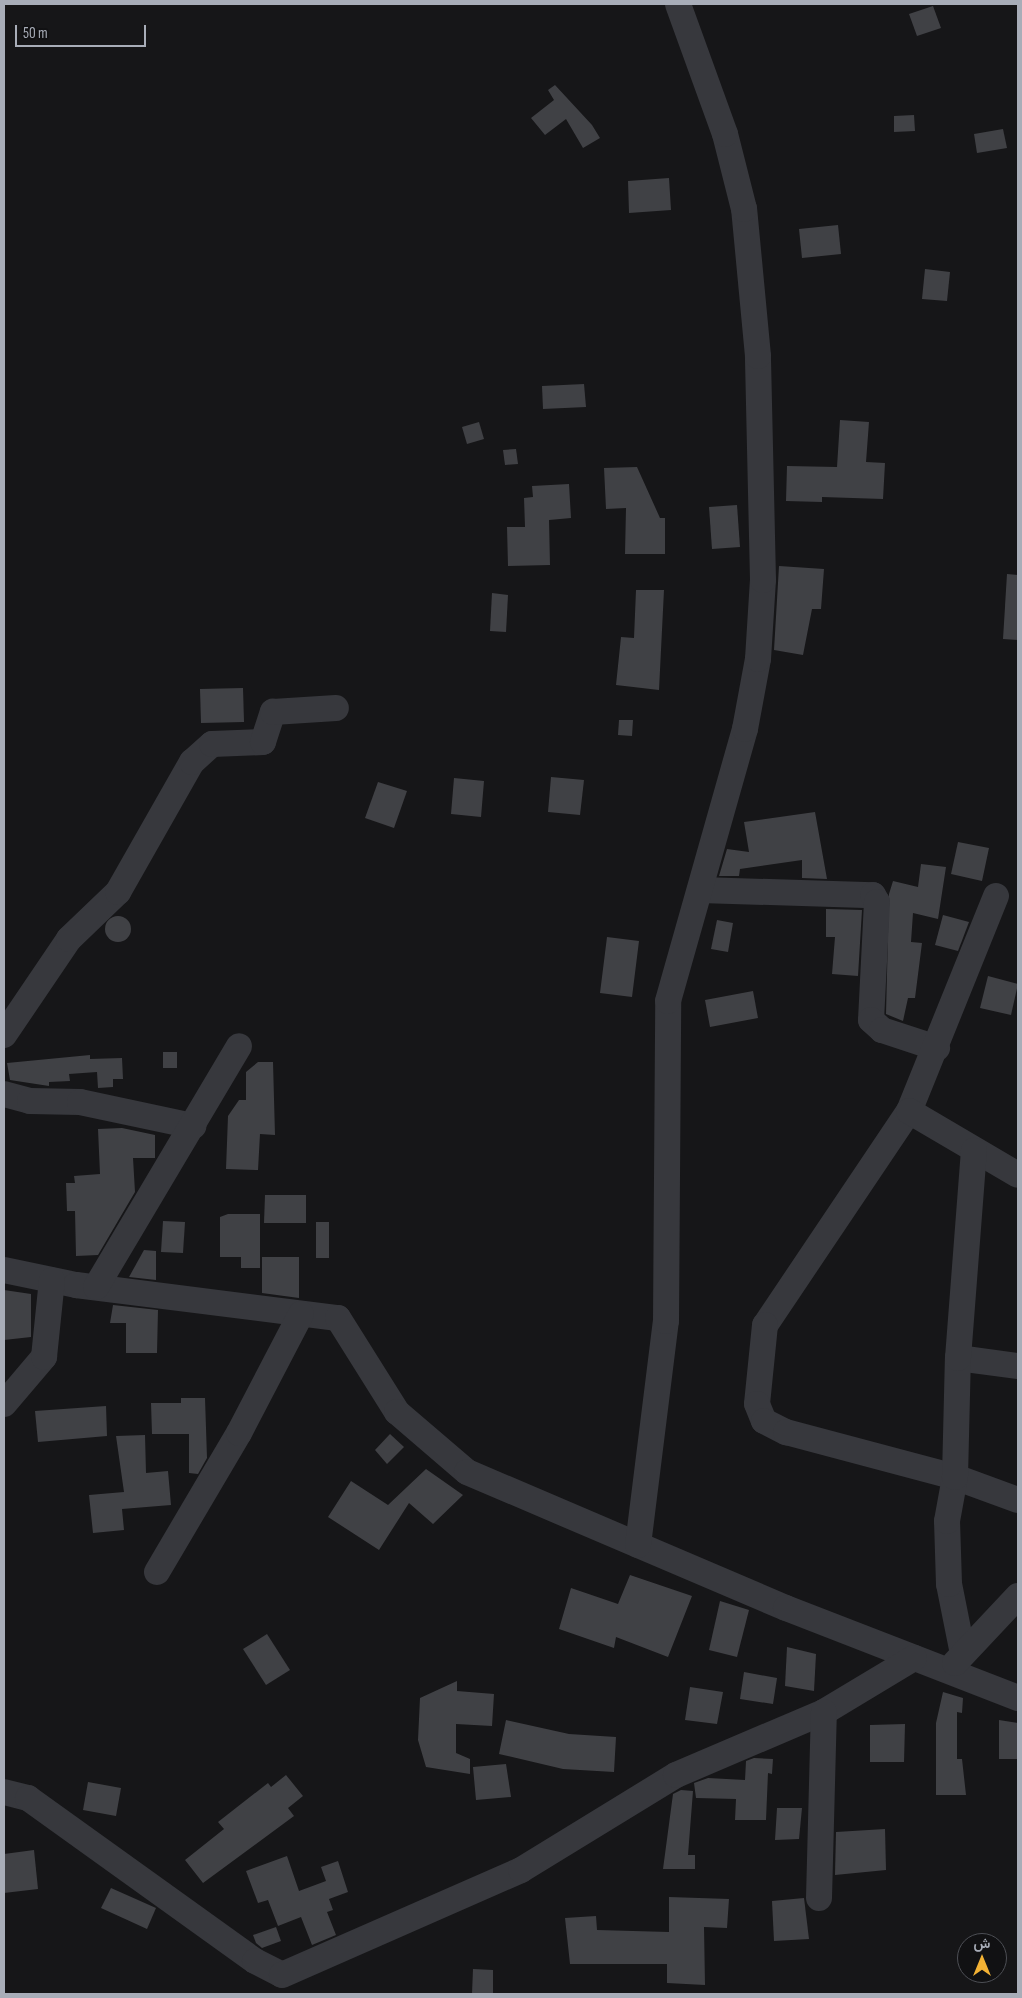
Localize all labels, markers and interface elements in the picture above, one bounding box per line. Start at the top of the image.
scale bar [18,15,149,47]
text: 50 m [23,24,48,43]
north arrow [957,1933,1007,1983]
text: ش [974,1935,990,1952]

